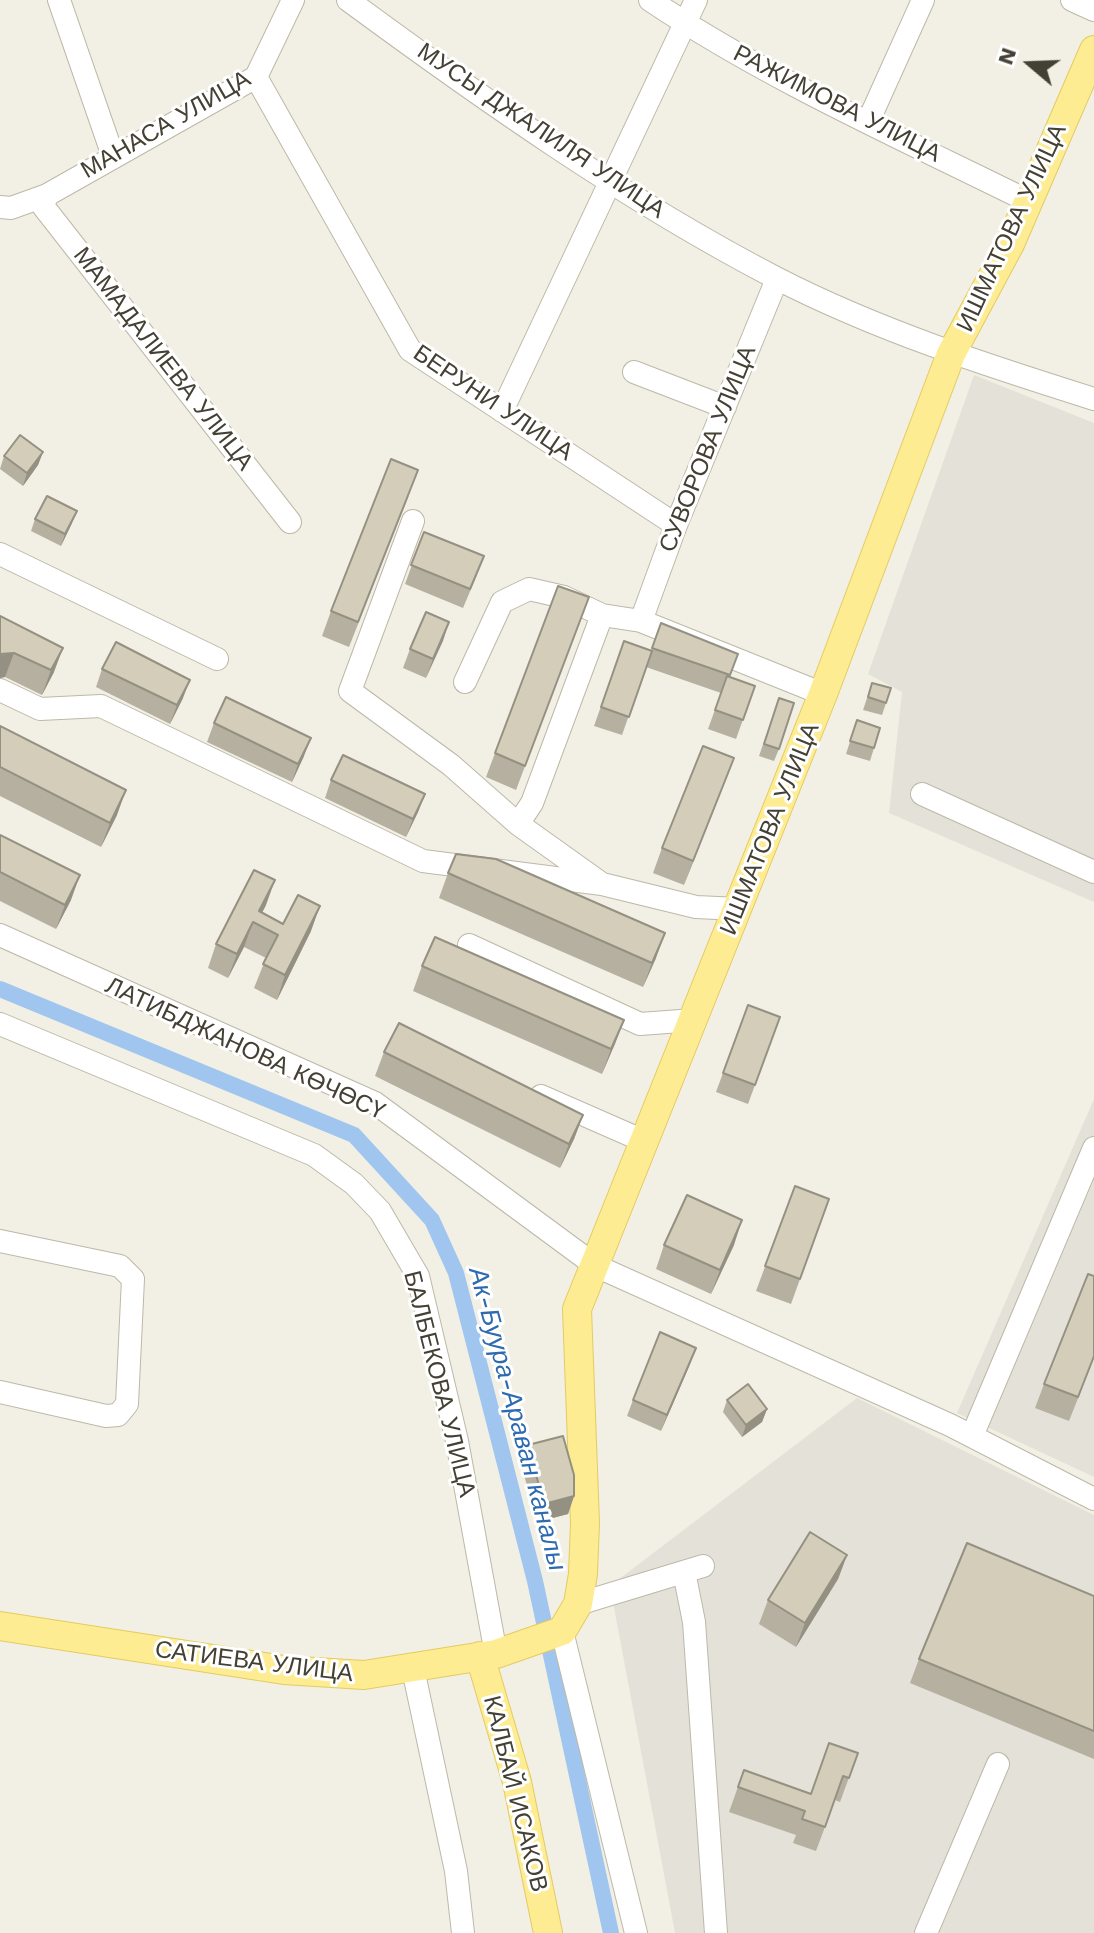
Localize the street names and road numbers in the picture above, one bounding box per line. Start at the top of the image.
street label: МУСЫ ДЖАЛИЛЯ УЛИЦА [412,37,670,225]
street label: РАЖИМОВА УЛИЦА [728,39,946,169]
street label: МАНАСА УЛИЦА [76,65,256,185]
street label: ИШМАТОВА УЛИЦА [951,119,1073,337]
street label: МАМАДАЛИЕВА УЛИЦА [67,242,259,476]
street label: БЕРУНИ УЛИЦА [408,339,578,467]
street label: СУВОРОВА УЛИЦА [653,341,763,557]
street label: ИШМАТОВА УЛИЦА [714,719,826,939]
street label: ЛАТИБДЖАНОВА КӨЧӨСҮ [101,971,389,1127]
street label: БАЛБЕКОВА УЛИЦА [397,1268,481,1500]
street label: САТИЕВА УЛИЦА [153,1636,355,1688]
street label: КАЛБАЙ ИСАКОВ [477,1693,553,1895]

